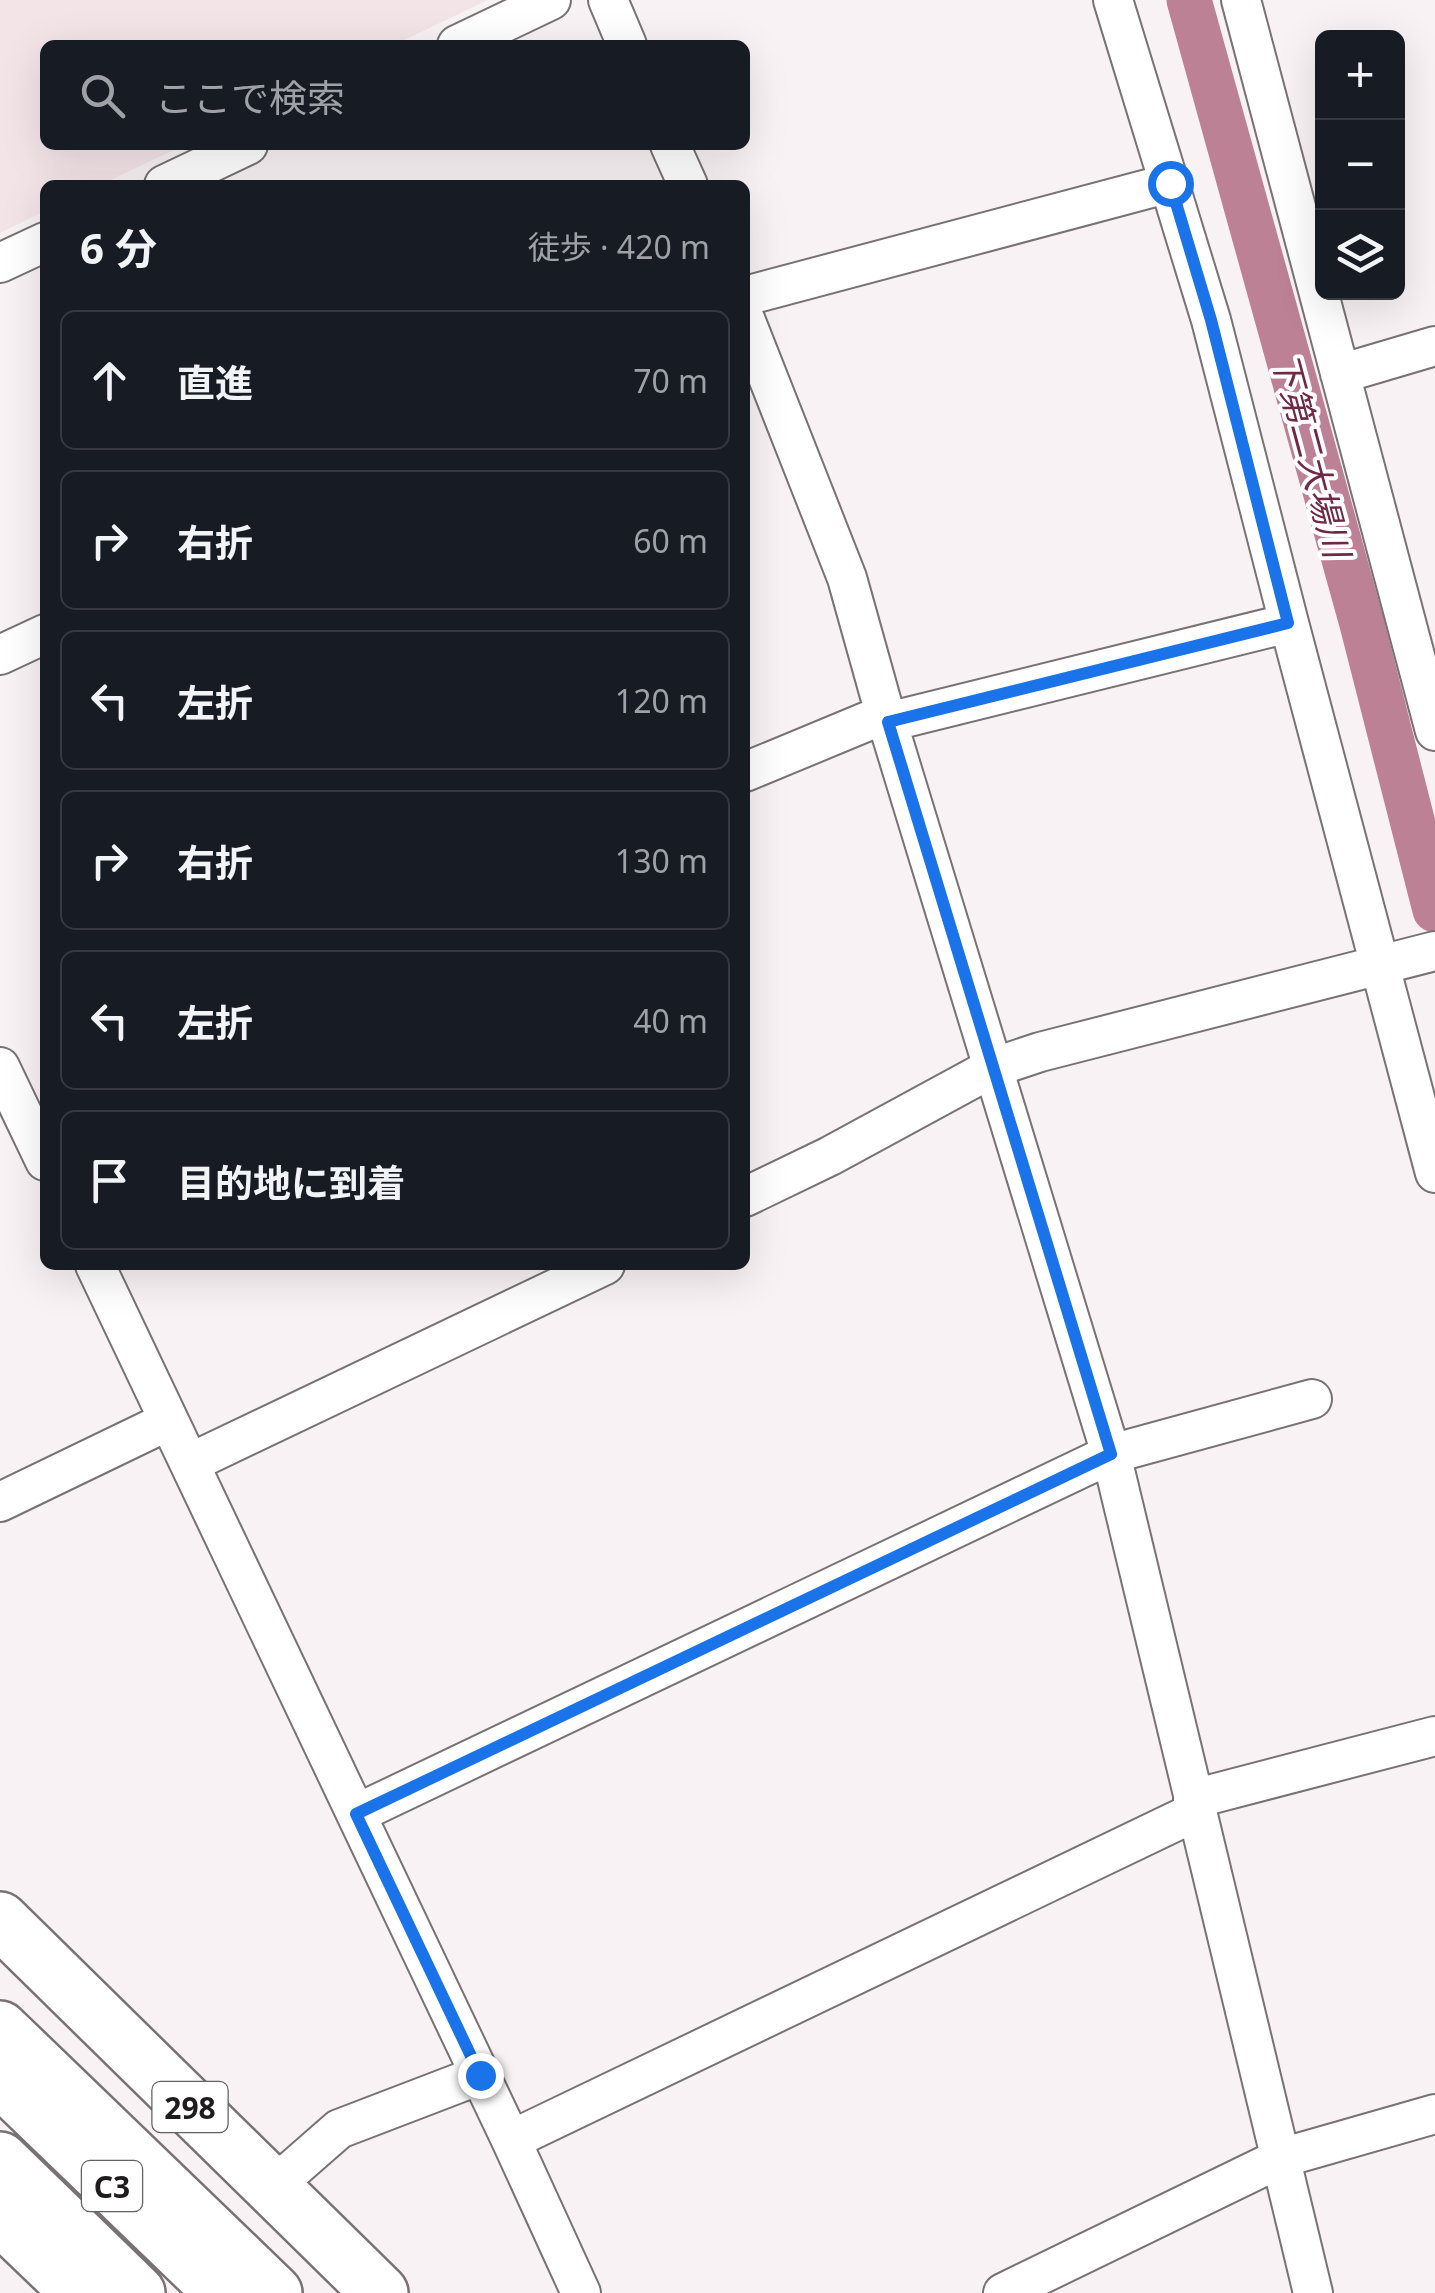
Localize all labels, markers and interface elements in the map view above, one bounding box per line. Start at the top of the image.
map controls [1315,30,1405,300]
button: + [1315,30,1405,120]
search box [40,40,750,150]
icon: search [75,68,130,123]
text: ここで検索 [155,71,345,123]
button: − [1315,120,1405,210]
route start [1148,161,1194,207]
button: layers [1315,210,1405,300]
text: 6 分 [80,219,157,276]
text: 徒歩 · 420 m [528,225,710,268]
water label: 下第二大場川 [1262,347,1363,566]
icon: ahead [82,353,137,408]
text: 直進 [177,356,253,408]
text: 70 m [633,359,708,402]
icon: right [82,513,137,568]
text: 右折 [177,516,253,568]
text: 60 m [633,519,708,562]
icon: left [82,673,137,728]
text: 左折 [177,676,253,728]
text: 120 m [615,679,708,722]
icon: right [82,833,137,888]
text: 右折 [177,836,253,888]
text: 130 m [615,839,708,882]
icon: left [82,993,137,1048]
text: 左折 [177,996,253,1048]
text: 40 m [633,999,708,1042]
icon: arrive [82,1153,137,1208]
text: 目的地に到着 [177,1156,405,1208]
route end [458,2053,504,2099]
road number: 298 [152,2082,228,2132]
road number: C3 [82,2161,142,2211]

